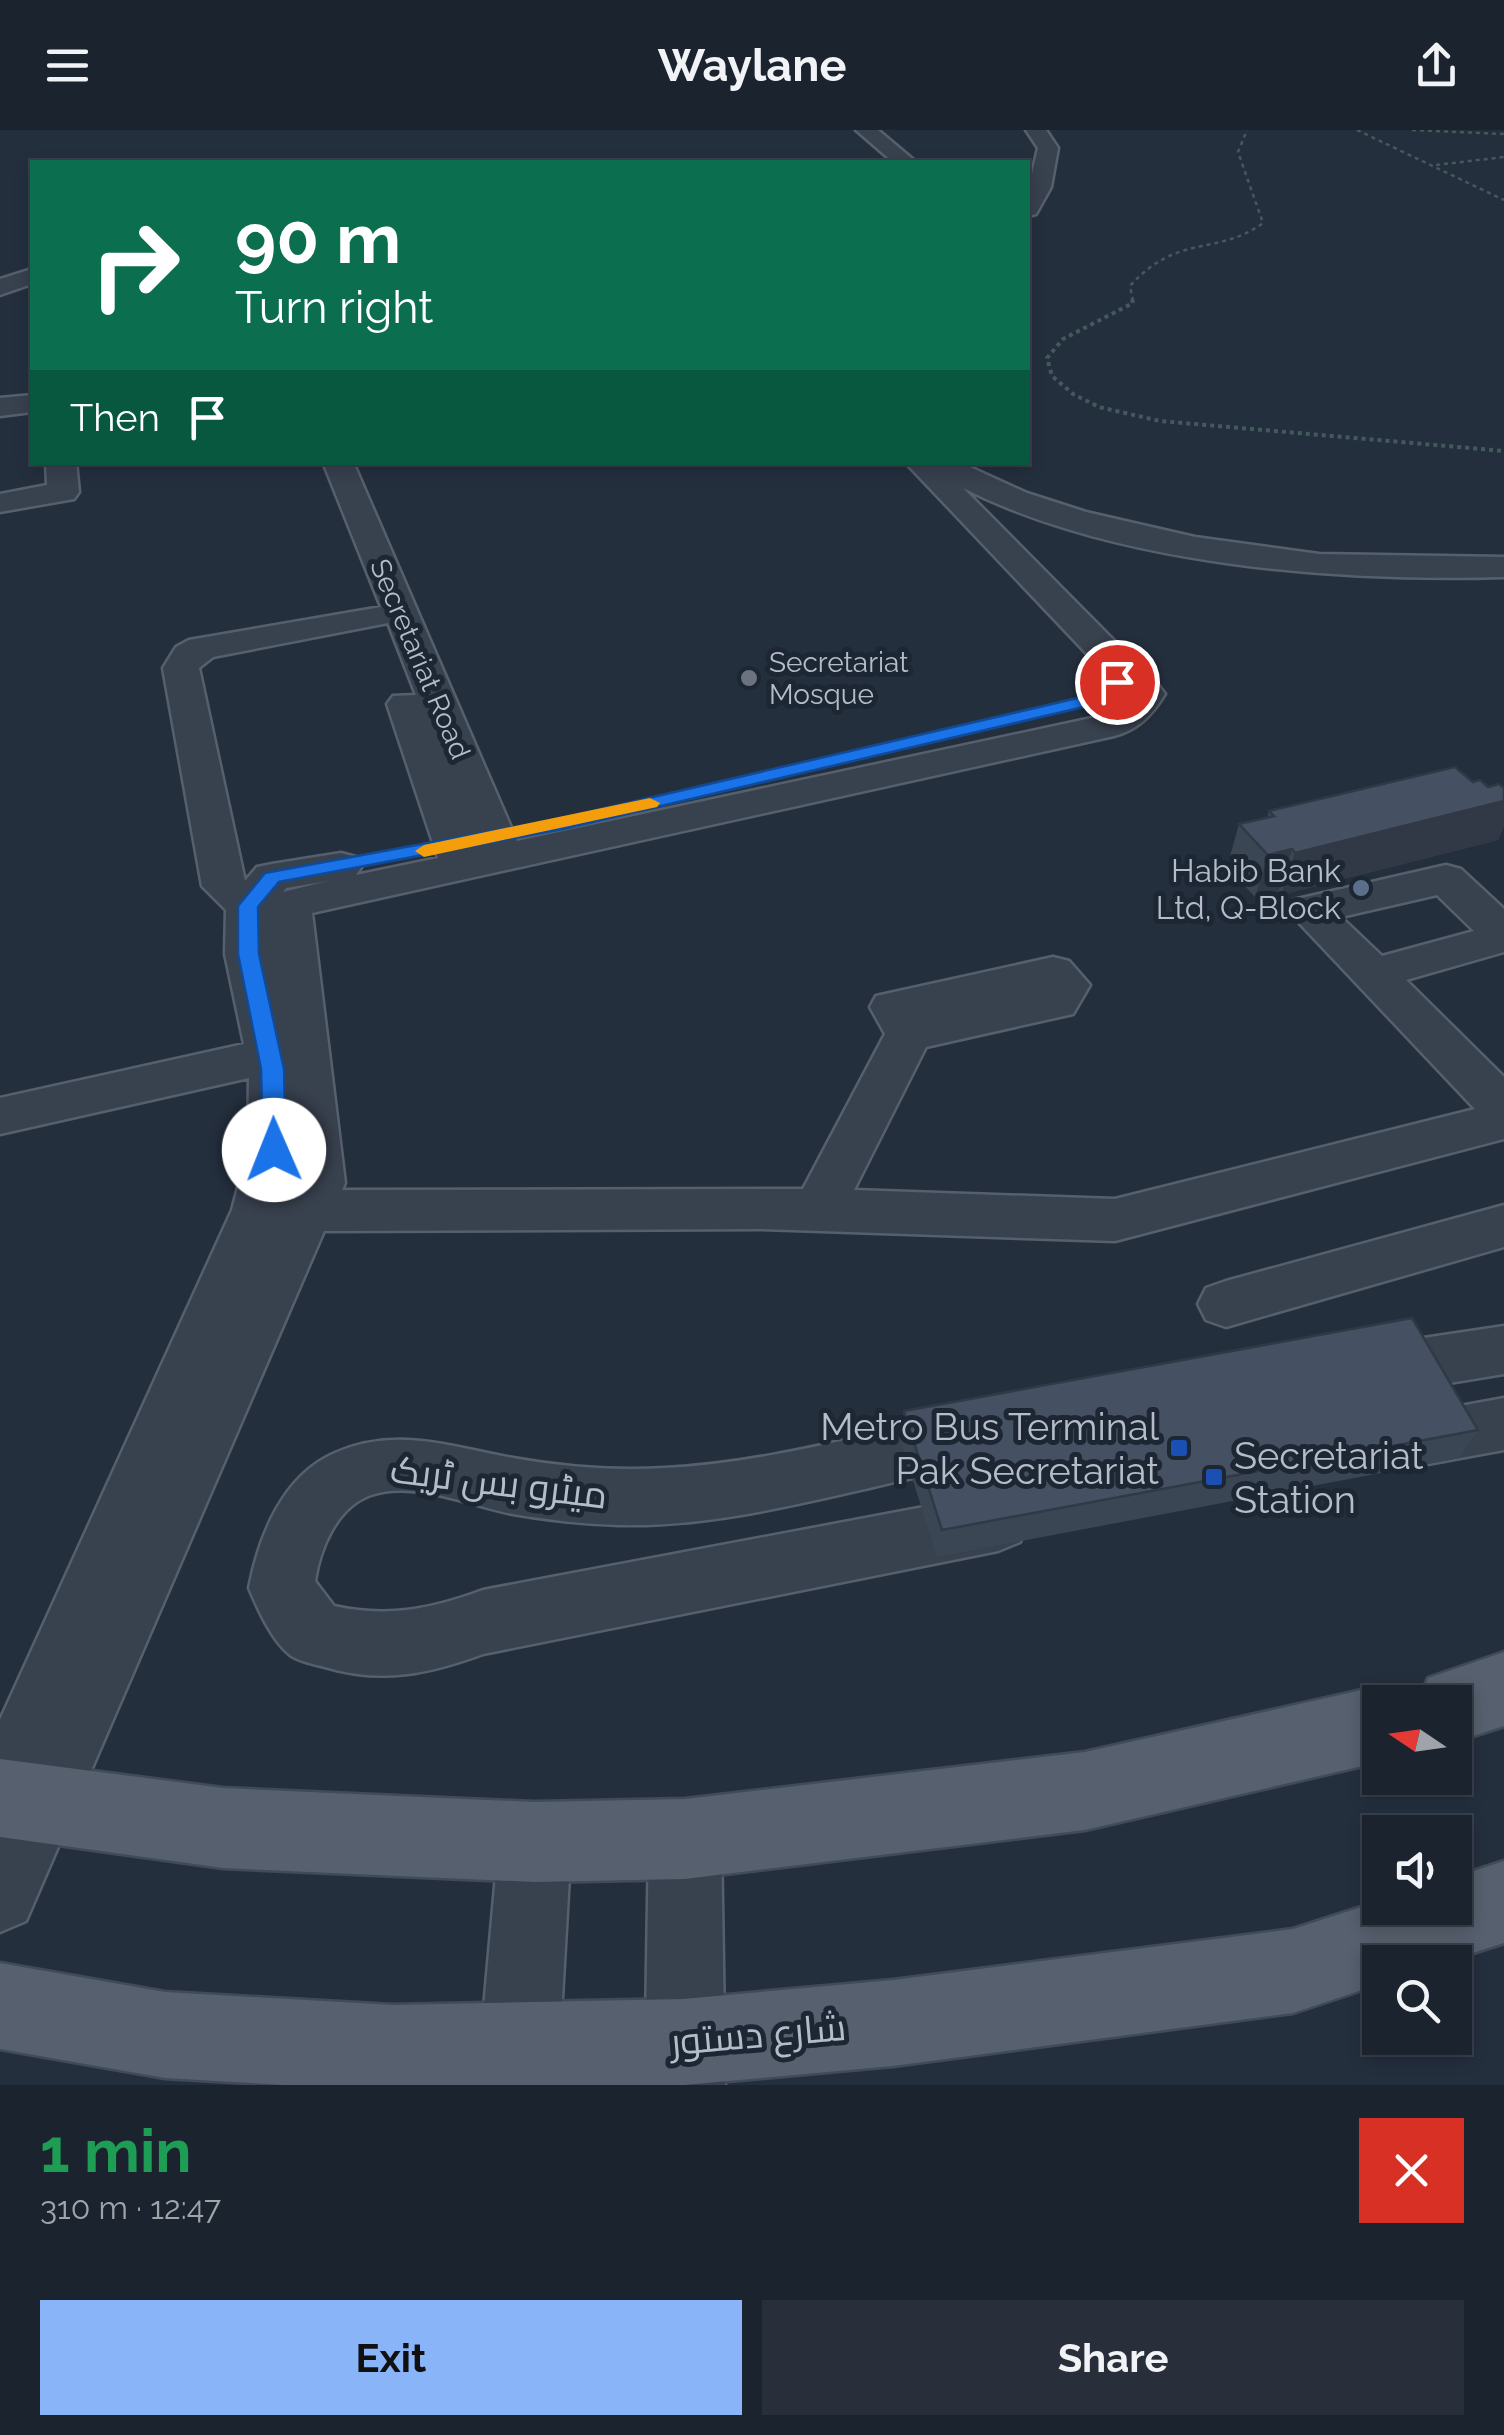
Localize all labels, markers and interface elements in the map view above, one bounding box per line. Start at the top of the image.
icon: menu [40,38,95,93]
icon: share [1409,38,1464,93]
text: Waylane [658,39,846,92]
text: 90 m [235,197,401,279]
icon: right [70,200,200,330]
text: Turn right [235,281,433,334]
icon: arrive [180,390,235,445]
text: Then [70,395,160,440]
street label: Secretariat Road [363,554,477,764]
pin [1075,640,1160,725]
place label: Secretariat Mosque [769,646,909,711]
icon: arrive [1090,655,1145,710]
marker: Secretariat Mosque [738,667,760,689]
place label: Habib Bank Ltd, Q-Block [1156,852,1341,926]
marker: Habib Bank Ltd, Q-Block [1350,877,1372,899]
position arrow [222,1098,326,1202]
place label: Metro Bus Terminal Pak Secretariat [820,1404,1160,1493]
place label: Secretariat Station [1234,1433,1424,1522]
marker: Metro Bus Terminal Pak Secretariat [1168,1437,1190,1459]
street label: میٹرو بس ٹریک [388,1446,610,1519]
marker: Secretariat Station [1203,1466,1225,1488]
north arrow [1362,1685,1472,1795]
map controls [1362,1685,1472,2055]
button: sound [1362,1815,1472,1925]
button: search [1362,1945,1472,2055]
street label: شارع دستور [666,2004,848,2067]
text: 1 min [40,2116,191,2186]
button: close [1359,2118,1464,2223]
text: 310 m · 12:47 [40,2189,221,2226]
button: Exit [40,2300,742,2415]
button: Share [762,2300,1464,2415]

